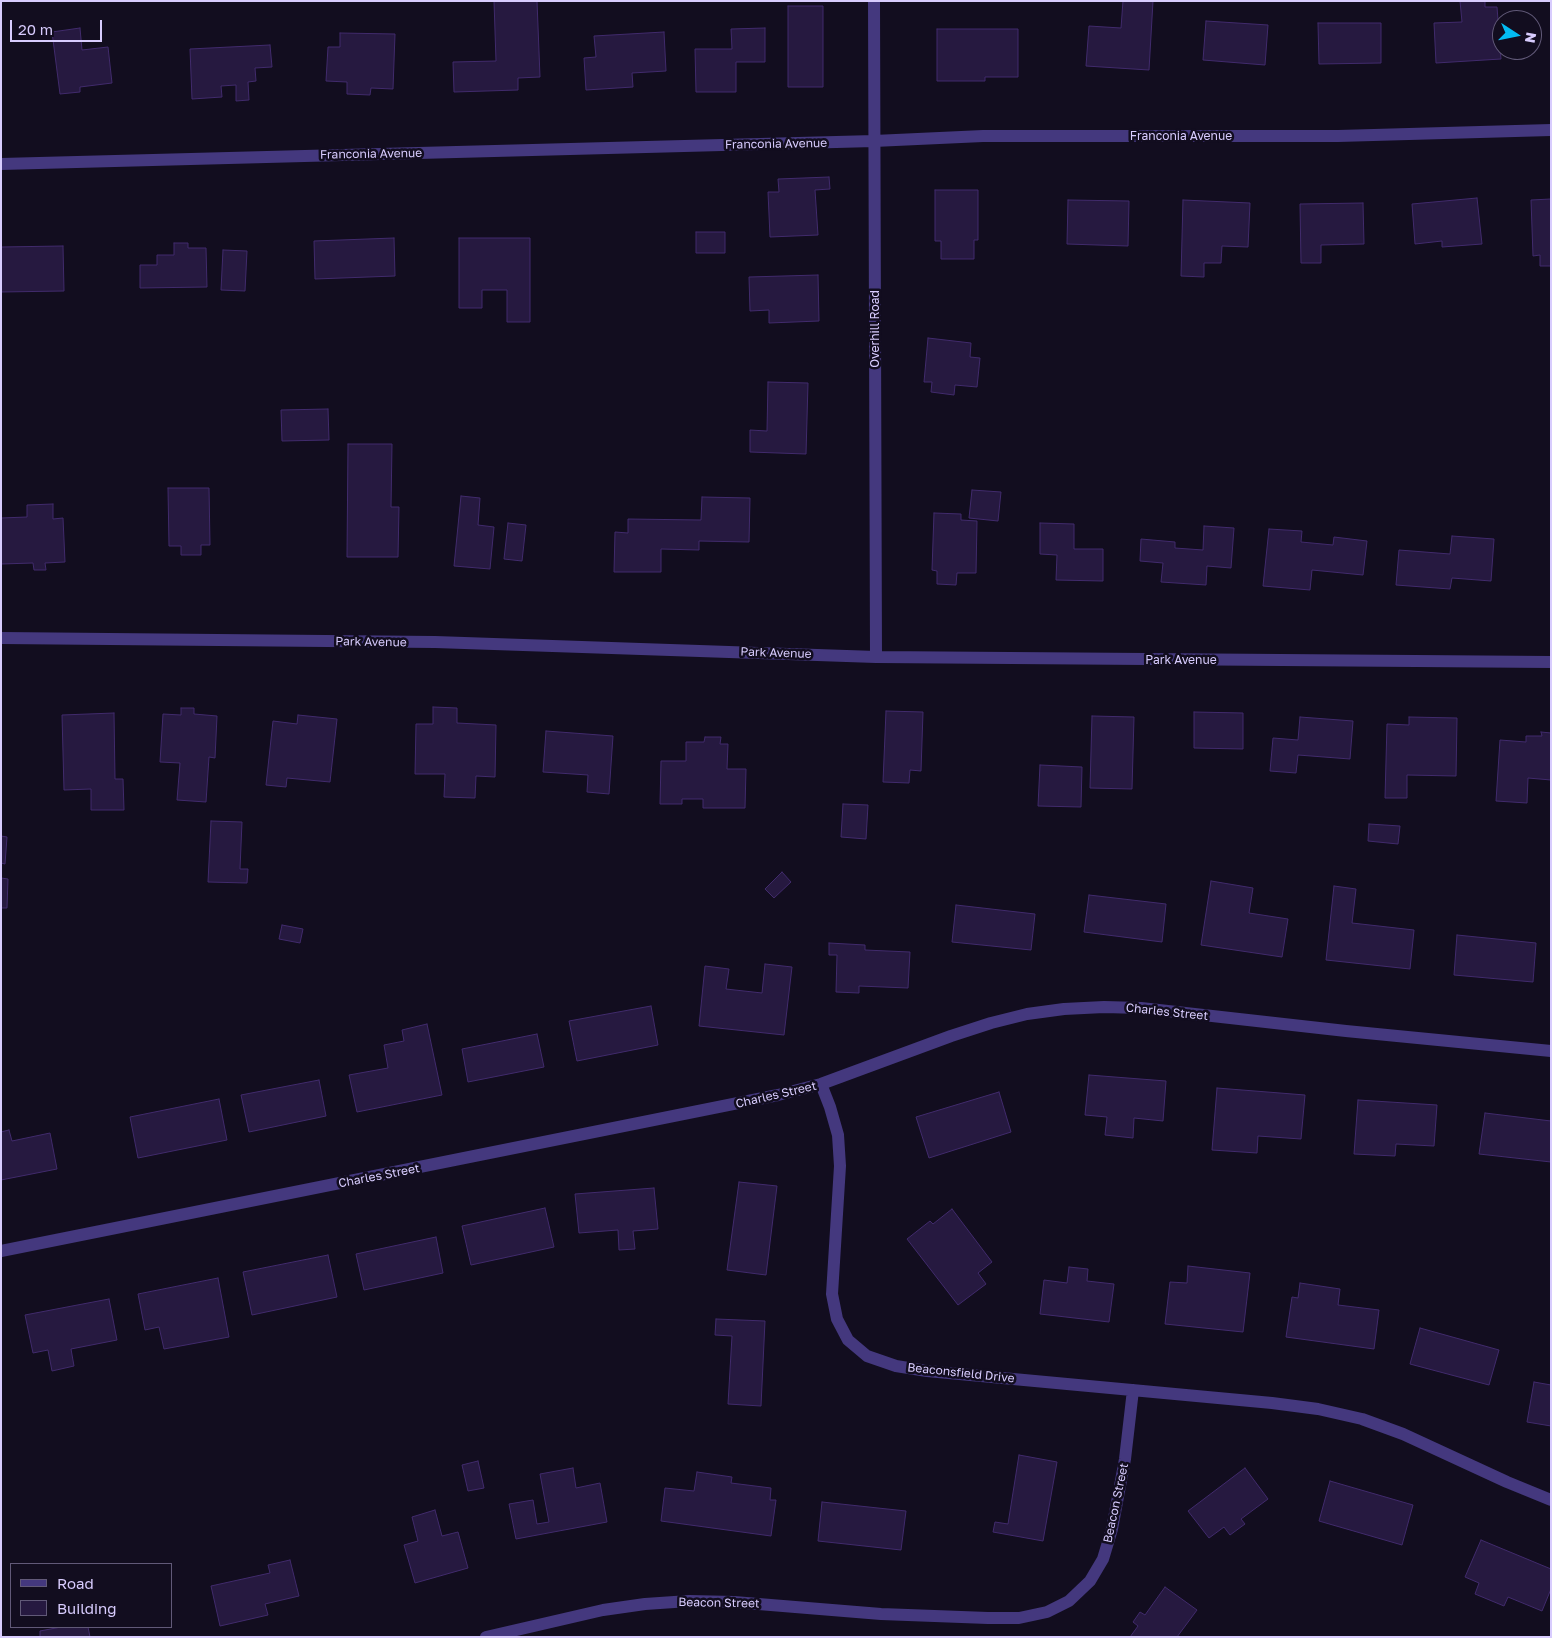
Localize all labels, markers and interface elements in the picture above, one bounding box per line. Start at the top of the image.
scale bar [12,10,105,42]
north arrow [1492,10,1542,60]
text: 20 m [18,20,53,38]
text: N [1522,31,1541,45]
street label: Franconia Avenue [1130,129,1232,143]
street label: Franconia Avenue [725,136,827,152]
street label: Franconia Avenue [320,146,422,162]
street label: Overhill Road [868,290,882,368]
street label: Park Avenue [335,634,407,650]
street label: Park Avenue [740,645,812,661]
street label: Park Avenue [1145,653,1217,667]
street label: Charles Street [1125,1001,1209,1023]
street label: Charles Street [734,1079,818,1111]
street label: Charles Street [337,1161,421,1191]
street label: Beaconsfield Drive [907,1360,1015,1386]
street label: Beacon Street [1100,1462,1132,1544]
legend [10,1563,172,1628]
text: Road [57,1574,94,1592]
street label: Beacon Street [678,1595,760,1611]
text: Building [57,1599,117,1617]

